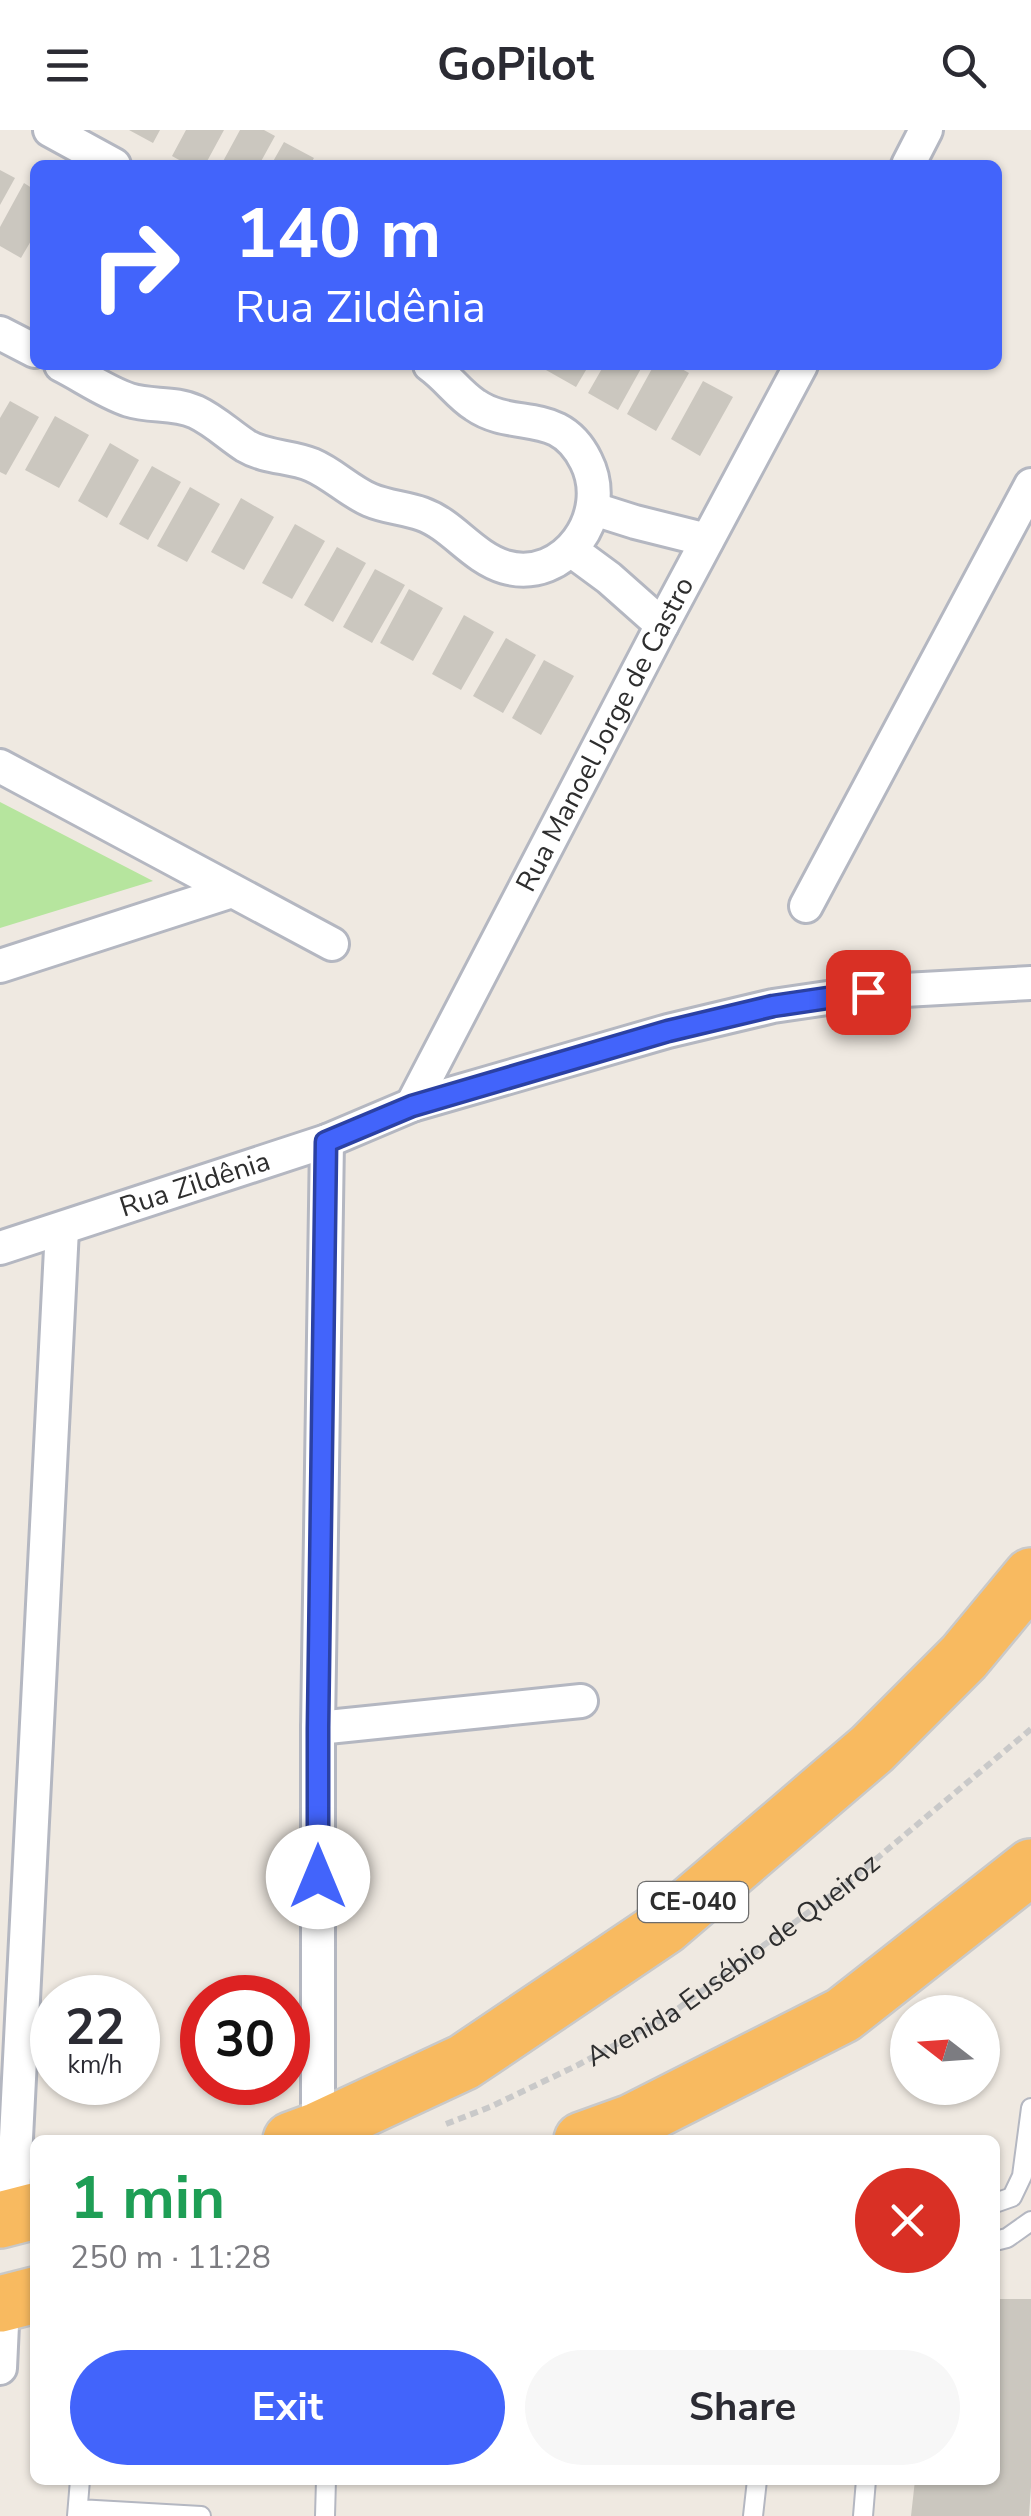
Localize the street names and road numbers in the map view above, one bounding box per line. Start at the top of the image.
street label: Rua Manoel Jorge de Castro [507,570,703,898]
street label: Rua Zildênia [115,1142,275,1227]
street label: Avenida Eusébio de Queiroz [579,1845,888,2076]
road number: CE-040 [638,1882,748,1922]

